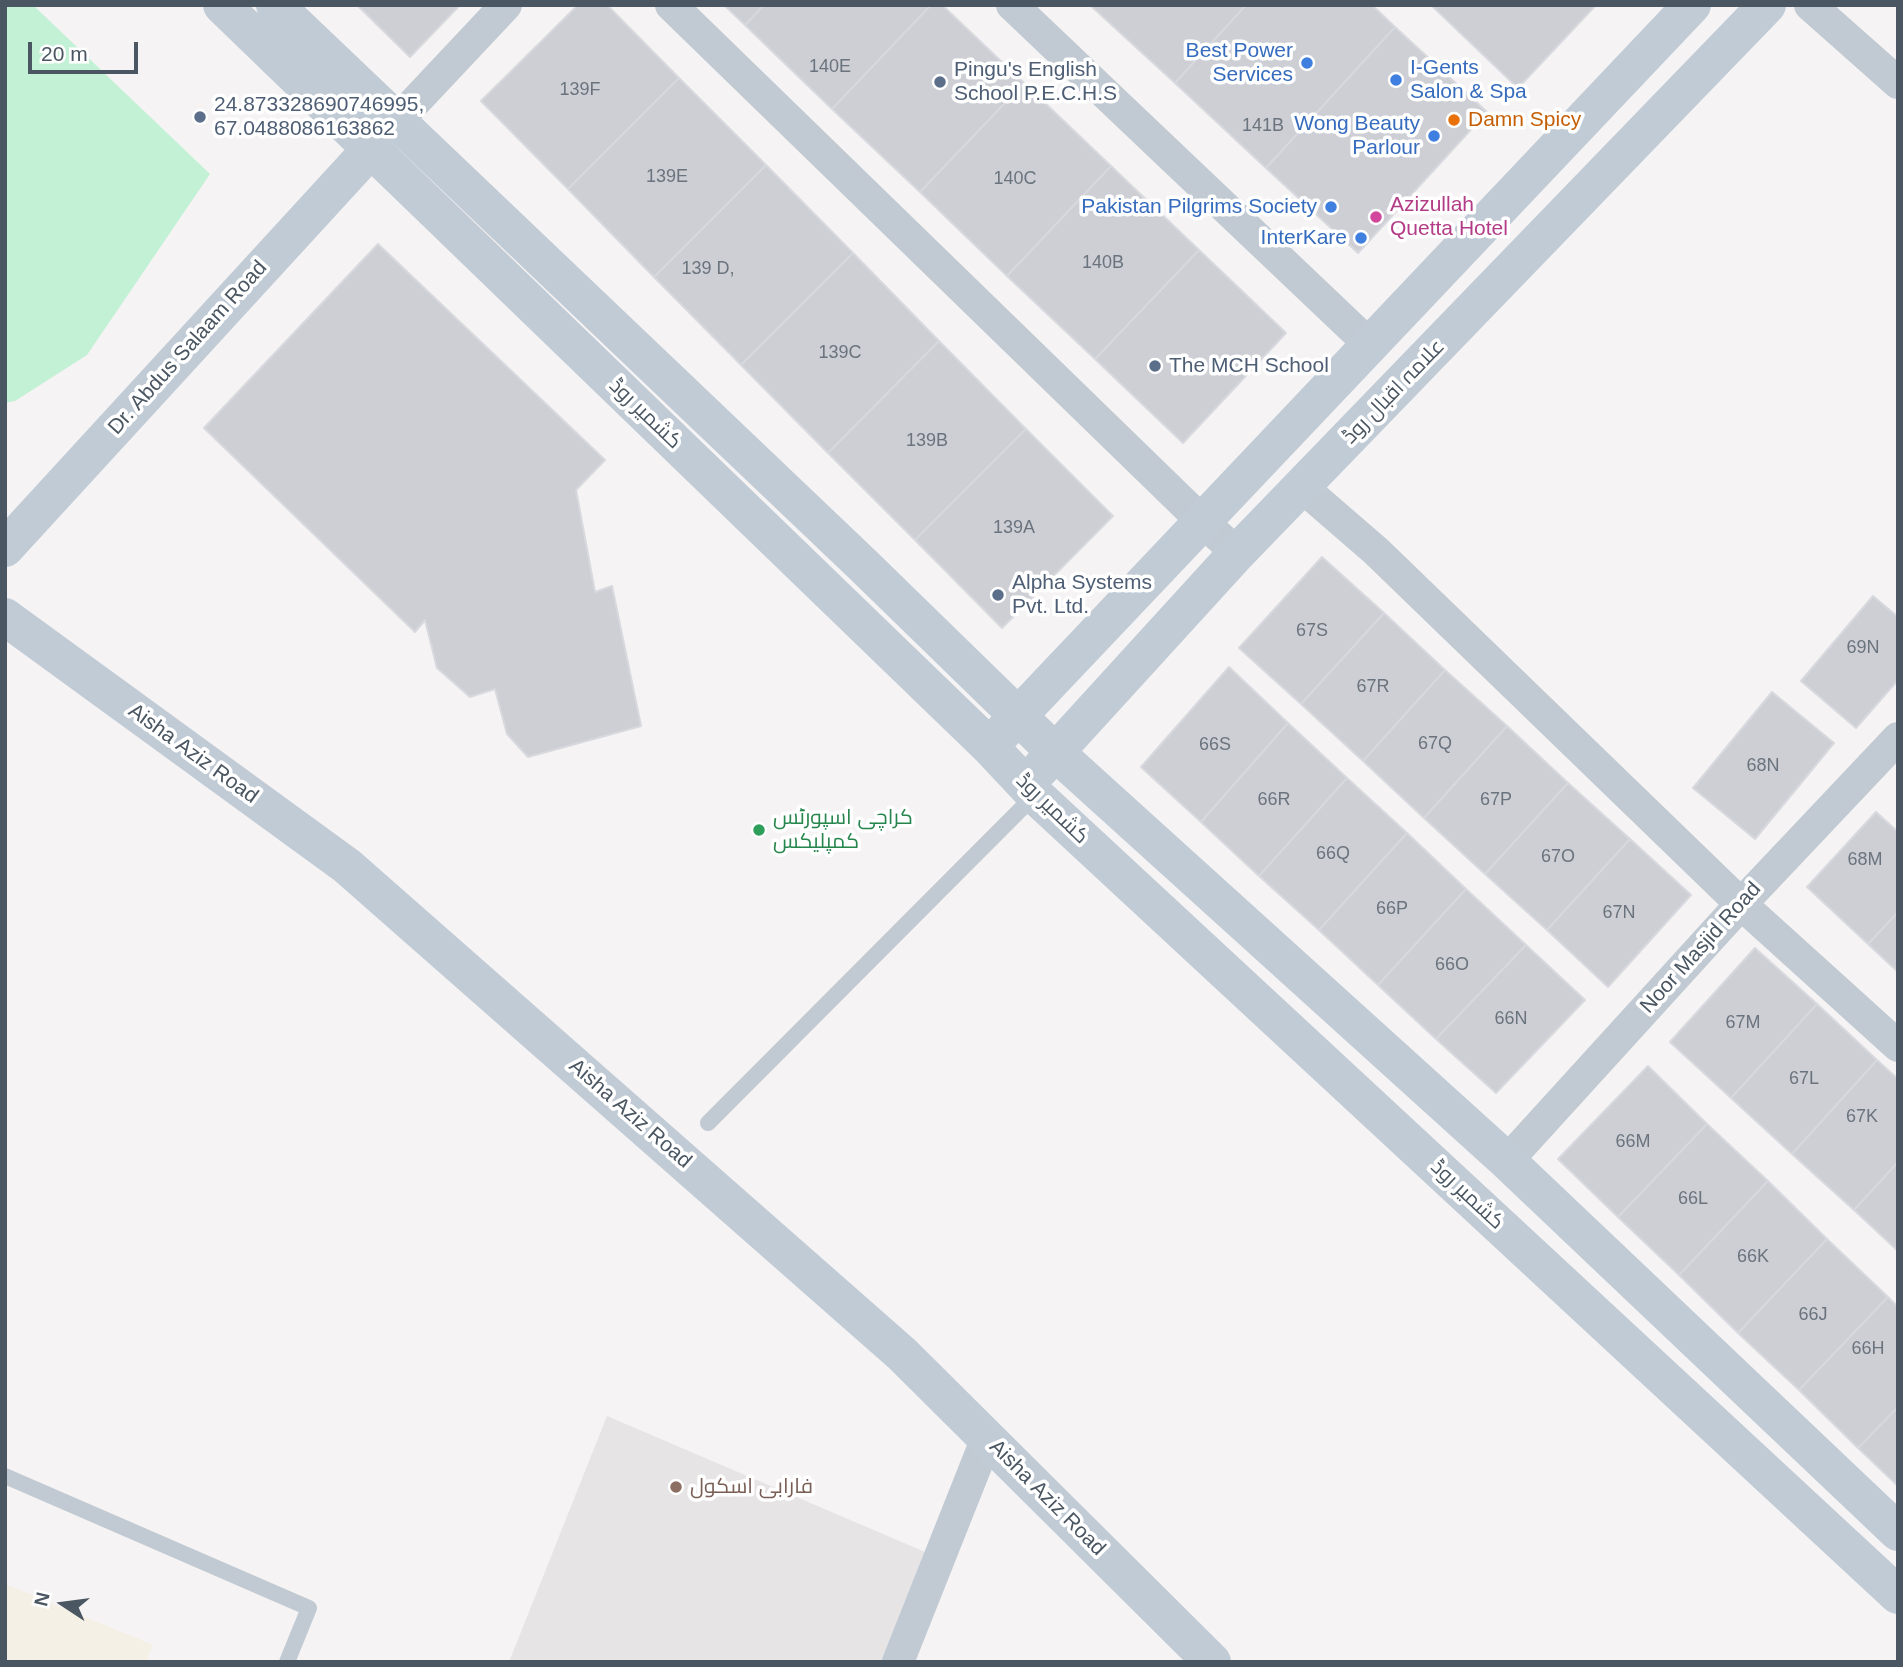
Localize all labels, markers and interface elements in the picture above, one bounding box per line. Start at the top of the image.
scale bar [32,28,142,72]
place label: Best Power Services [1186,38,1293,88]
text: 20 m [41,42,88,65]
marker: Best Power Services [1299,55,1315,71]
place label: I-Gents Salon & Spa [1410,55,1527,105]
house number: 140E [809,56,851,78]
place label: Pingu's English School P.E.C.H.S [954,57,1117,107]
marker: I-Gents Salon & Spa [1388,72,1404,88]
marker: Pingu's English School P.E.C.H.S [932,74,948,90]
house number: 139F [559,79,601,101]
place label: 24.873328690746995, 67.0488086163862 [214,92,424,142]
place label: Damn Spicy [1468,107,1581,133]
marker: 24.873328690746995, 67.0488086163862 [192,109,208,125]
place label: Wong Beauty Parlour [1294,111,1420,161]
marker: Damn Spicy [1446,112,1462,128]
house number: 141B [1242,115,1284,137]
marker: Wong Beauty Parlour [1426,128,1442,144]
house number: 139E [646,166,688,188]
house number: 140C [993,168,1037,190]
place label: Azizullah Quetta Hotel [1390,192,1508,242]
place label: Pakistan Pilgrims Society [1081,194,1317,220]
marker: Pakistan Pilgrims Society [1323,199,1339,215]
marker: Azizullah Quetta Hotel [1368,209,1384,225]
place label: InterKare [1261,225,1347,251]
marker: InterKare [1353,230,1369,246]
house number: 140B [1082,252,1124,274]
street label: Dr. Abdus Salaam Road [103,256,273,440]
house number: 139 D, [681,258,735,280]
street label: علامہ اقبال روڈ [1338,334,1450,450]
house number: 139C [818,342,862,364]
place label: The MCH School [1169,353,1329,379]
marker: The MCH School [1147,358,1163,374]
street label: کشمیر روڈ [604,373,686,455]
house number: 139B [906,430,948,452]
house number: 139A [993,517,1035,539]
place label: Alpha Systems Pvt. Ltd. [1012,570,1152,620]
marker: Alpha Systems Pvt. Ltd. [990,587,1006,603]
house number: 67S [1296,620,1328,642]
house number: 69N [1846,637,1880,659]
house number: 67R [1356,676,1390,698]
street label: Aisha Aziz Road [123,699,263,809]
house number: 67Q [1418,733,1452,755]
house number: 66S [1199,734,1231,756]
house number: 68N [1746,755,1780,777]
street label: کشمیر روڈ [1011,768,1093,850]
house number: 66R [1257,789,1291,811]
house number: 67P [1480,789,1512,811]
place label: کراچی اسپورٹس کمپلیکس [773,805,913,855]
marker: کراچی اسپورٹس کمپلیکس [751,822,767,838]
house number: 66Q [1316,843,1350,865]
house number: 67O [1541,846,1575,868]
house number: 68M [1847,849,1883,871]
street label: Noor Masjid Road [1635,877,1767,1019]
house number: 66P [1376,898,1408,920]
house number: 67N [1602,902,1636,924]
house number: 66O [1435,954,1469,976]
house number: 66N [1494,1008,1528,1030]
house number: 67M [1725,1012,1761,1034]
street label: Aisha Aziz Road [564,1054,696,1174]
house number: 67L [1789,1068,1819,1090]
house number: 67K [1846,1106,1878,1128]
house number: 66M [1615,1131,1651,1153]
street label: کشمیر روڈ [1425,1155,1509,1235]
house number: 66L [1678,1188,1708,1210]
house number: 66K [1737,1246,1769,1268]
house number: 66J [1798,1304,1828,1326]
house number: 66H [1851,1338,1885,1360]
street label: Aisha Aziz Road [984,1435,1110,1561]
place label: فارابی اسکول [690,1474,813,1500]
marker: فارابی اسکول [668,1479,684,1495]
north arrow [28,1569,98,1639]
text: N [30,1590,54,1608]

